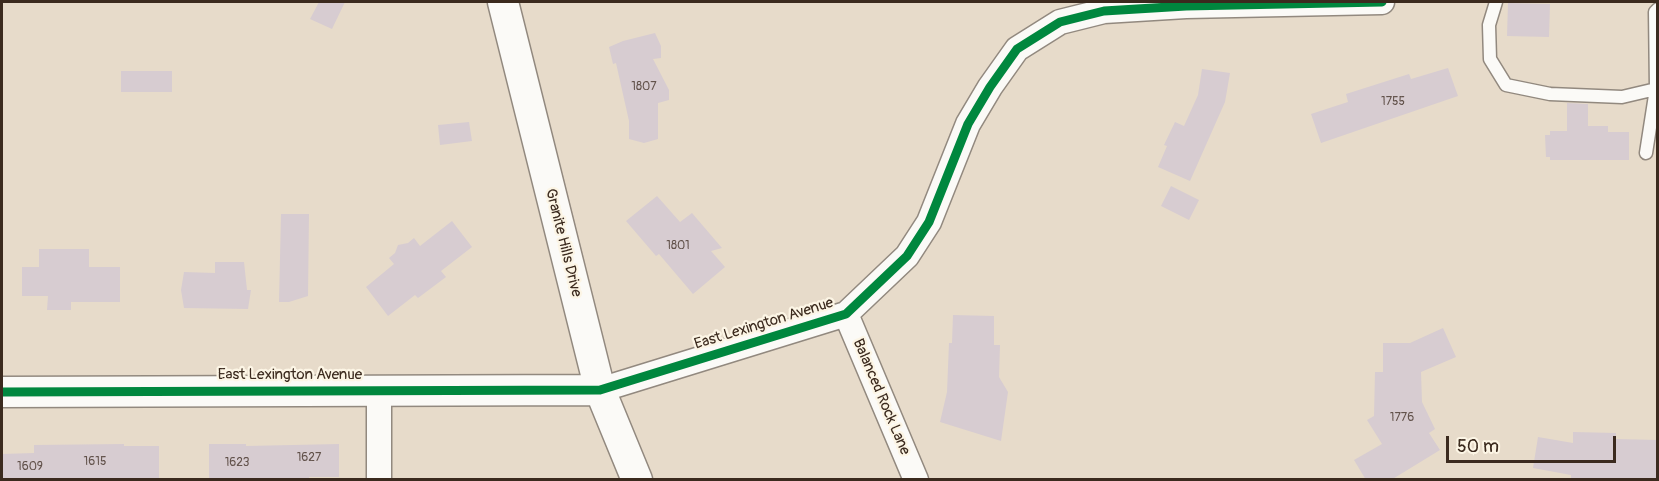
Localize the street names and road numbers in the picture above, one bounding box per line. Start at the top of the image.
street label: Granite Hills Drive [541,187,585,299]
street label: East Lexington Avenue [692,294,836,354]
street label: Balanced Rock Lane [848,336,914,458]
street label: East Lexington Avenue [218,366,362,384]

